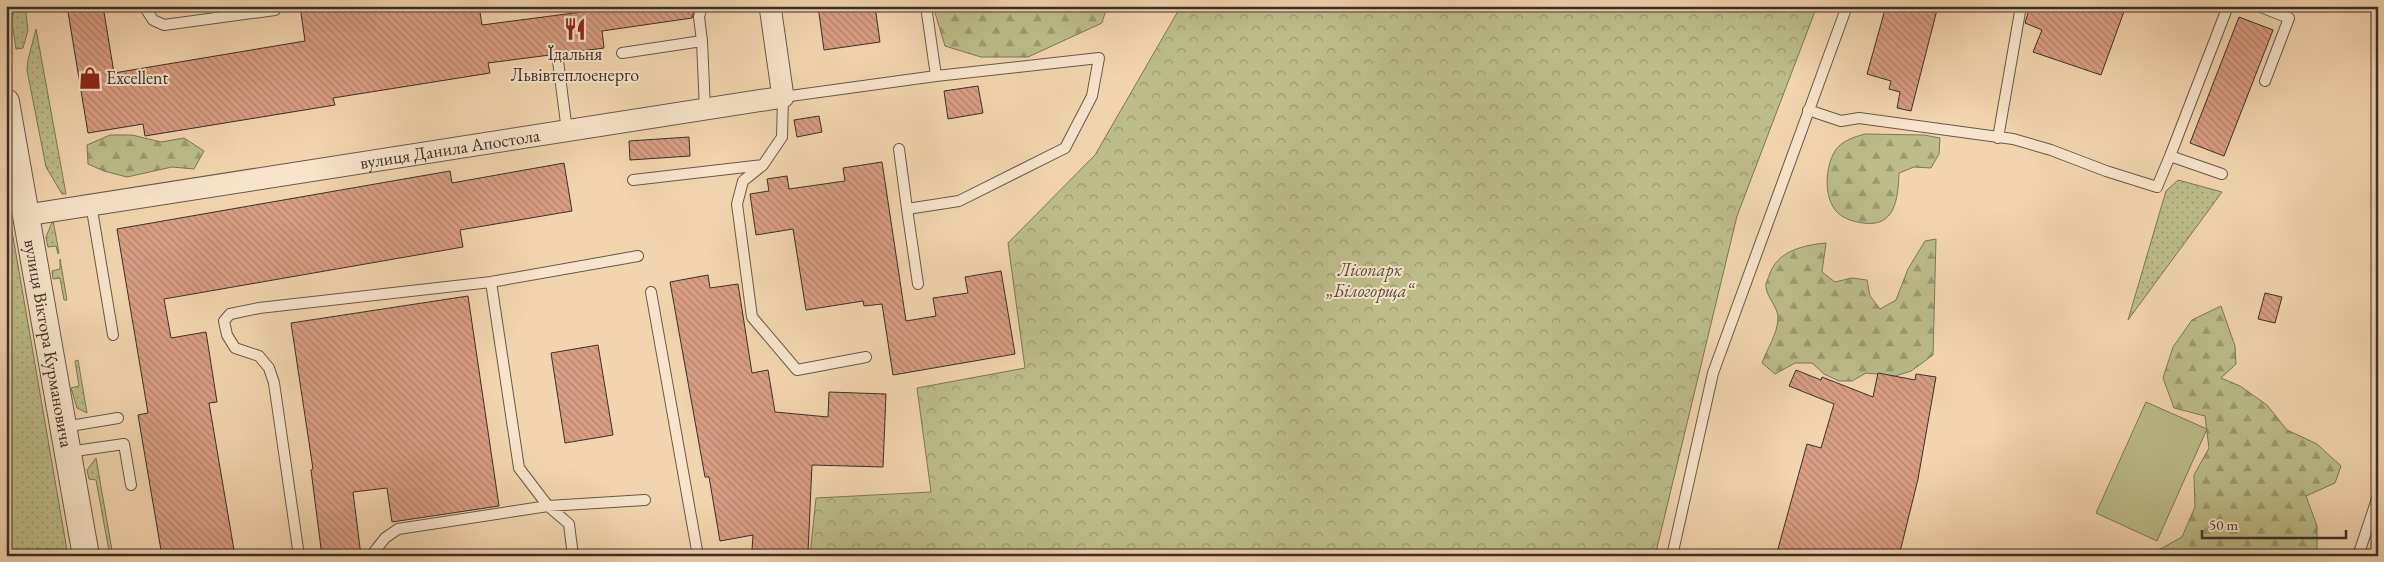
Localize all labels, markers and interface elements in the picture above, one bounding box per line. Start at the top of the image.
restaurant icon: Їдальня Львівтеплоенерго [562,16,588,42]
place label: Їдальня Львівтеплоенерго [511,42,639,86]
shop icon: Excellent [77,65,103,91]
place label: Excellent [106,66,169,89]
street label: вулиця Данила Апостола [358,123,542,174]
street label: вулиця Віктора Курмановича [19,237,79,450]
park label: Лісопарк „Білогорща“ [1325,258,1416,303]
scale bar [2202,507,2345,539]
text: 50 m [2209,515,2238,534]

